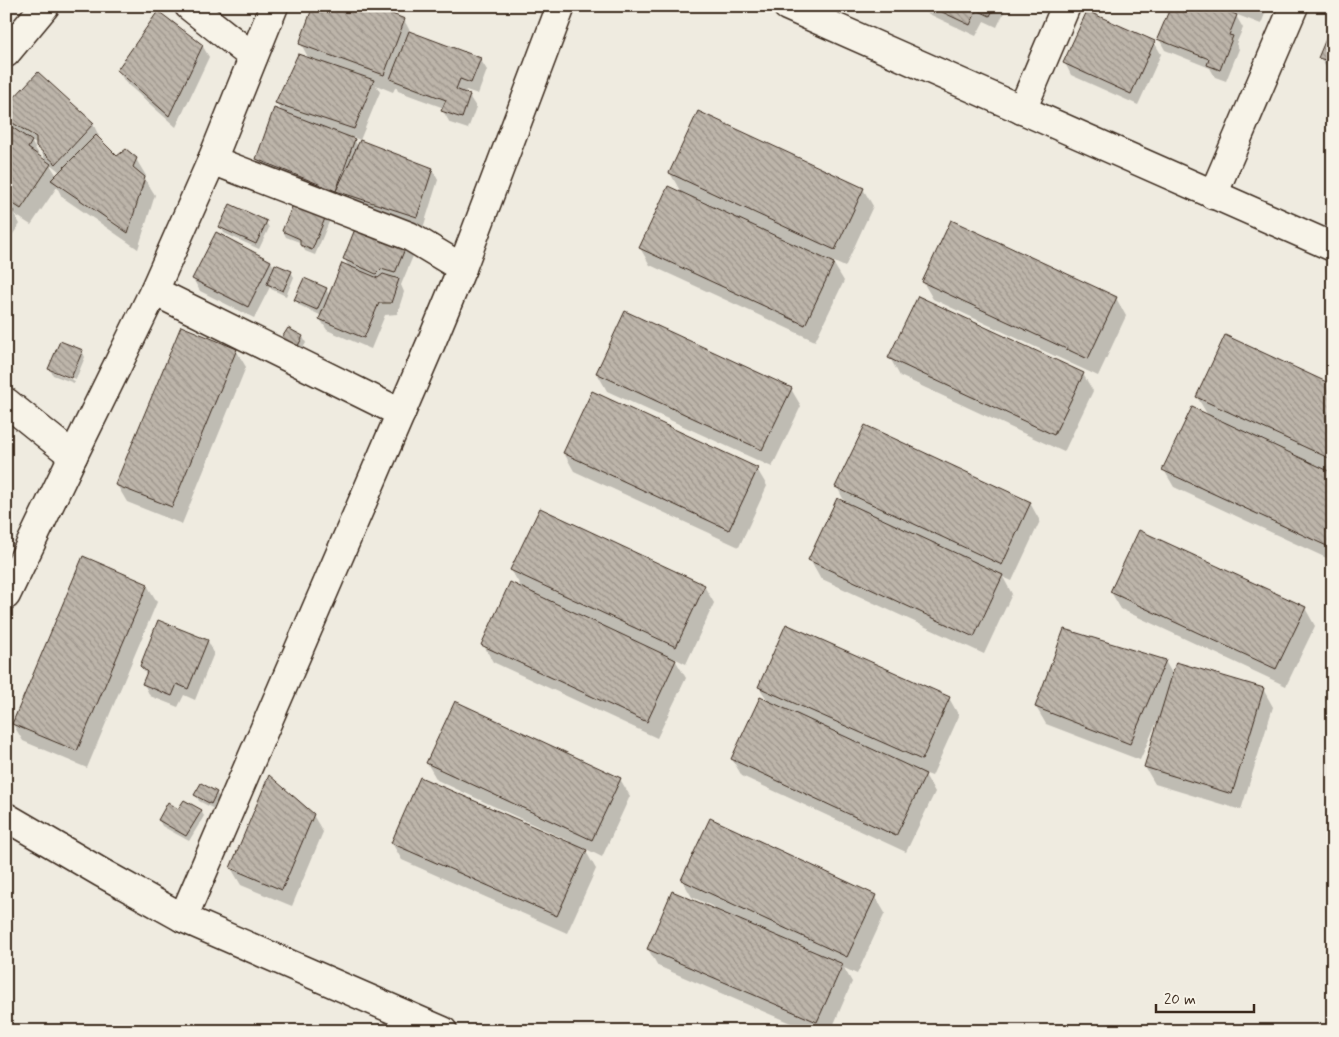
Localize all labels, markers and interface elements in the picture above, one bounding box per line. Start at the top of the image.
scale bar [1156,982,1254,1014]
text: 20 m [1164,990,1196,1010]

